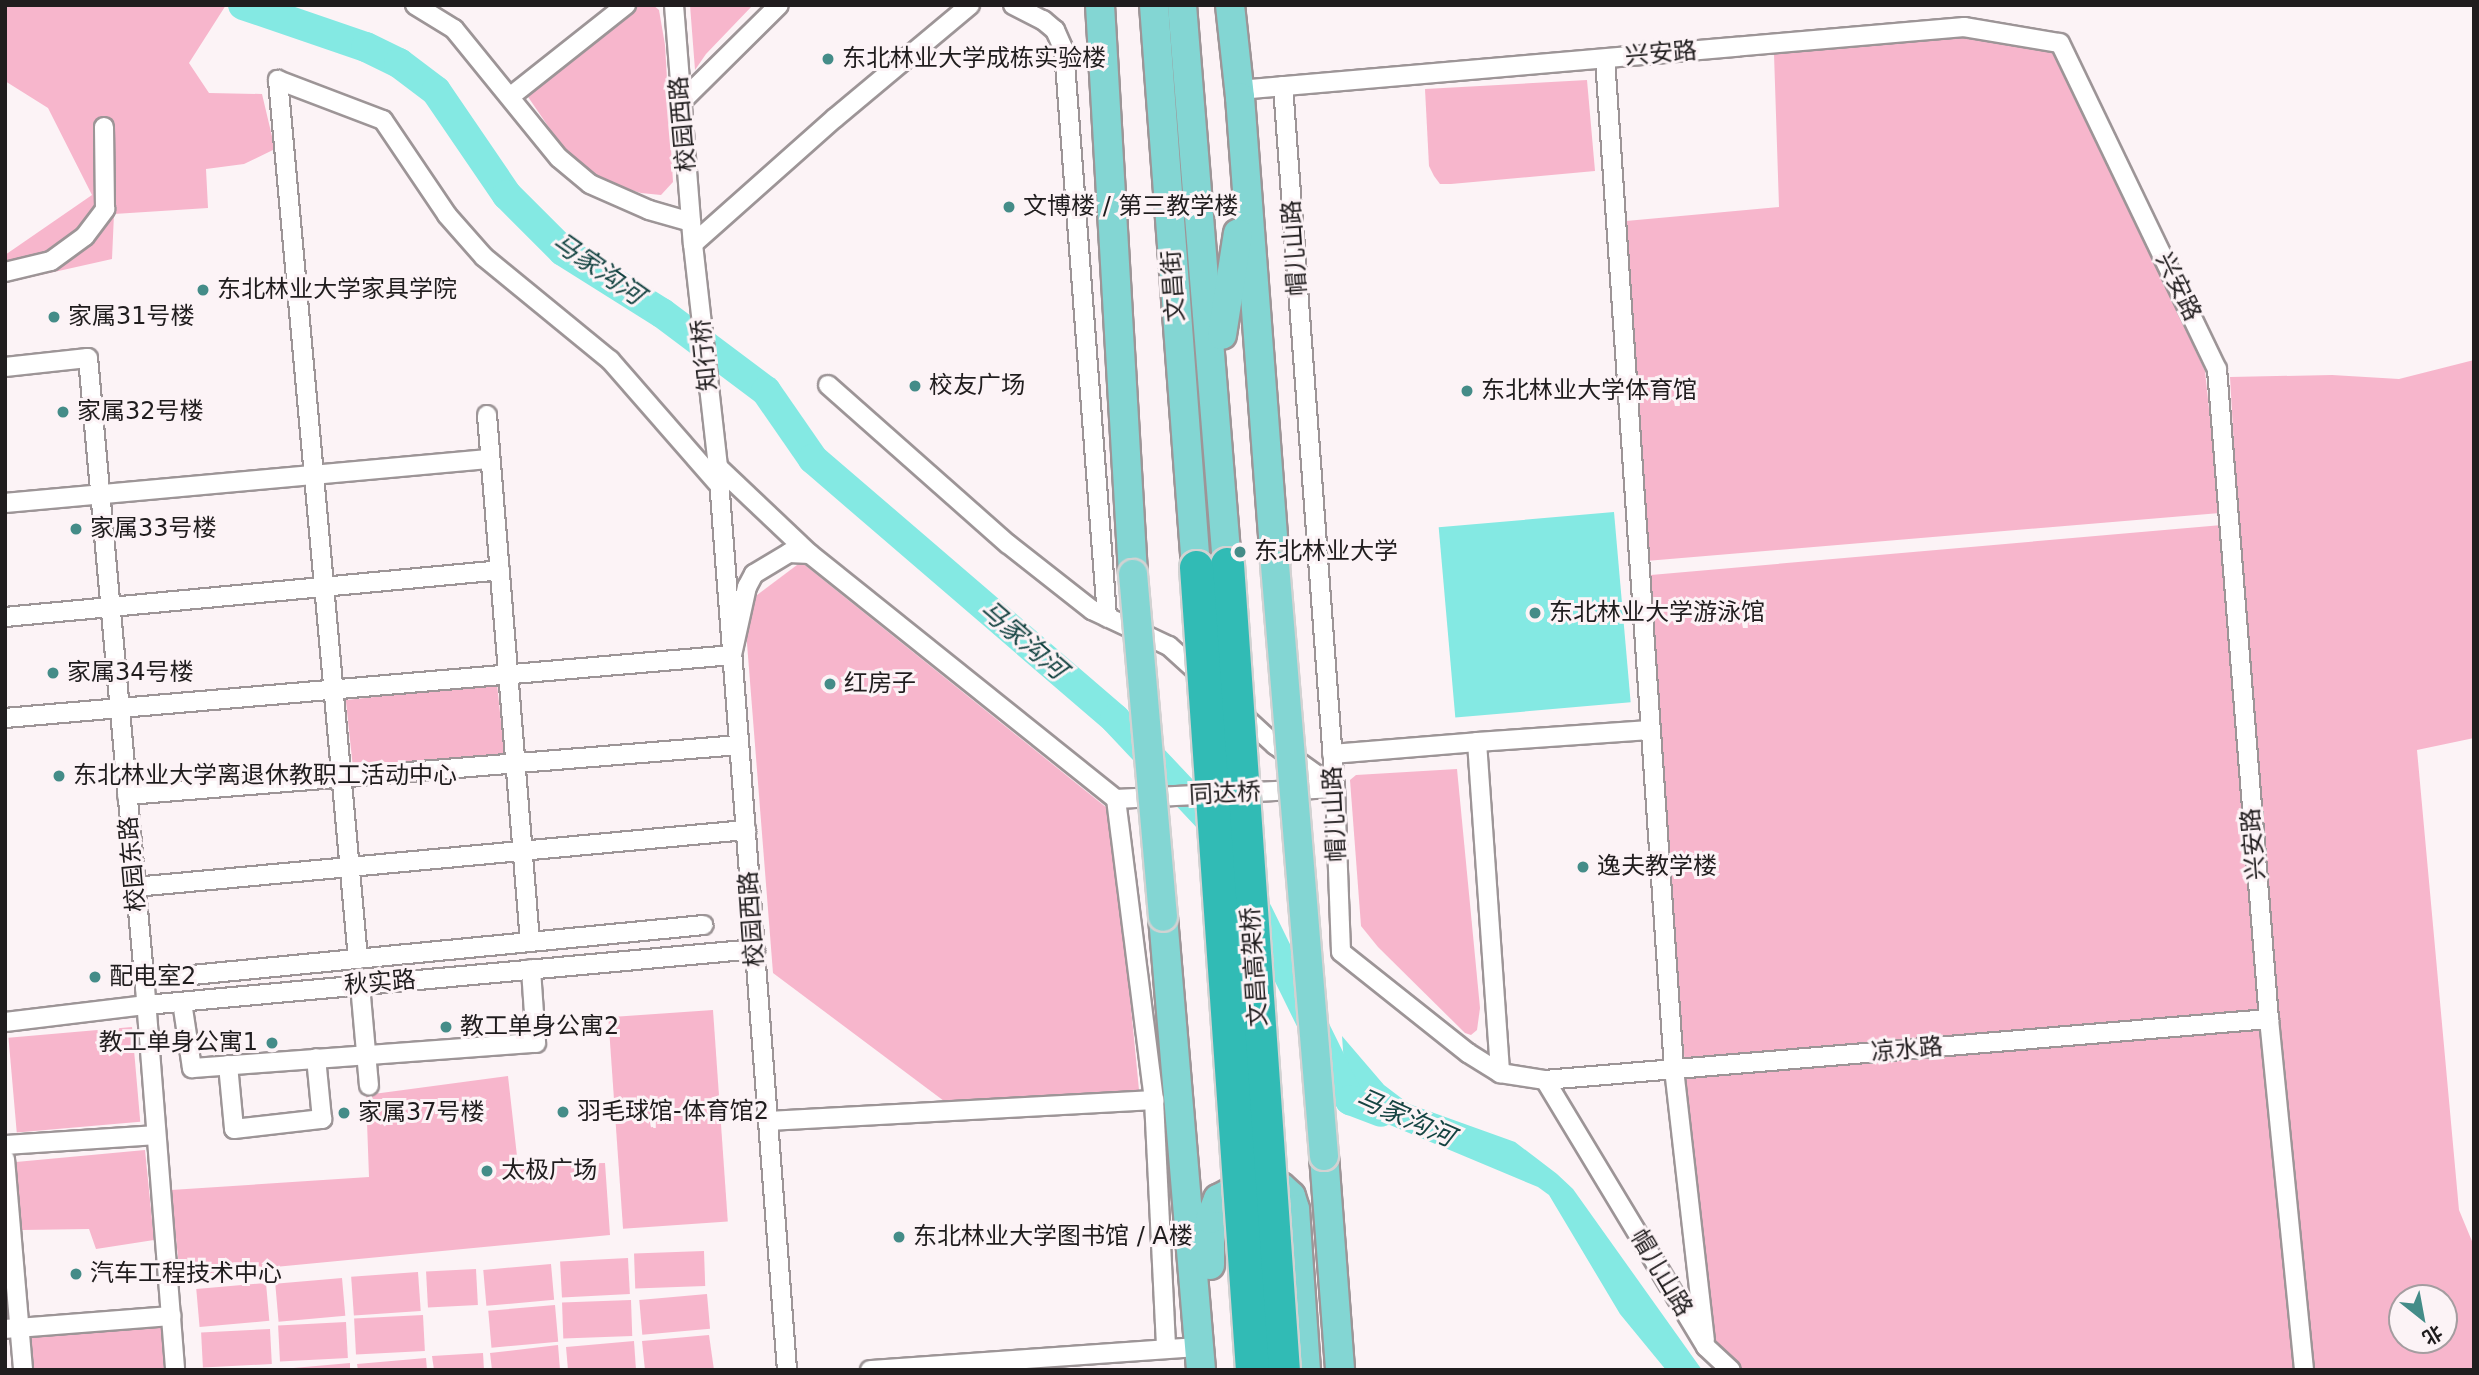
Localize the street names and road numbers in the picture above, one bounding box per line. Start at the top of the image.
street label: 兴安路 [1624,37,1698,71]
street label: 校园西路 [664,75,702,173]
street label: 帽儿山路 [1277,199,1313,297]
street label: 兴安路 [2149,248,2207,326]
street label: 文昌街 [1157,249,1191,323]
street label: 知行桥 [687,318,723,392]
street label: 帽儿山路 [1318,765,1352,863]
street label: 同达桥 [1188,778,1262,810]
street label: 兴安路 [2237,807,2271,881]
street label: 校园东路 [114,815,152,913]
street label: 校园西路 [734,870,770,968]
street label: 文昌高架桥 [1236,906,1274,1028]
street label: 秋实路 [343,966,417,1000]
street label: 凉水路 [1870,1033,1944,1067]
street label: 帽儿山路 [1624,1224,1698,1322]

